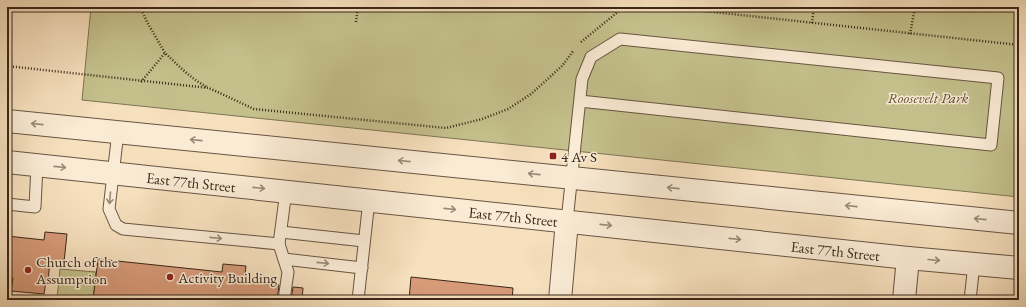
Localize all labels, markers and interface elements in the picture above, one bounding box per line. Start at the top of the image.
park label: Roosevelt Park [888,88,969,107]
one-way arrow [31,120,44,127]
one-way arrow [190,136,203,144]
place label: 4 Av S [561,147,597,166]
marker: 4 Av S [548,151,558,161]
one-way arrow [398,157,411,165]
one-way arrow [53,164,66,171]
street label: East 77th Street [145,167,237,196]
one-way arrow [528,170,541,178]
one-way arrow [667,184,680,192]
one-way arrow [252,185,265,192]
one-way arrow [106,191,114,204]
street label: East 77th Street [468,202,559,230]
one-way arrow [845,202,858,210]
one-way arrow [443,205,456,212]
one-way arrow [974,215,987,222]
one-way arrow [599,221,612,229]
one-way arrow [209,234,222,242]
one-way arrow [728,235,741,243]
street label: East 77th Street [790,236,881,264]
place label: Church of the Assumption [35,252,118,288]
one-way arrow [927,257,940,264]
one-way arrow [316,260,329,267]
marker: Church of the Assumption [23,265,33,275]
place label: Activity Building [177,268,278,287]
marker: Activity Building [165,272,175,282]

